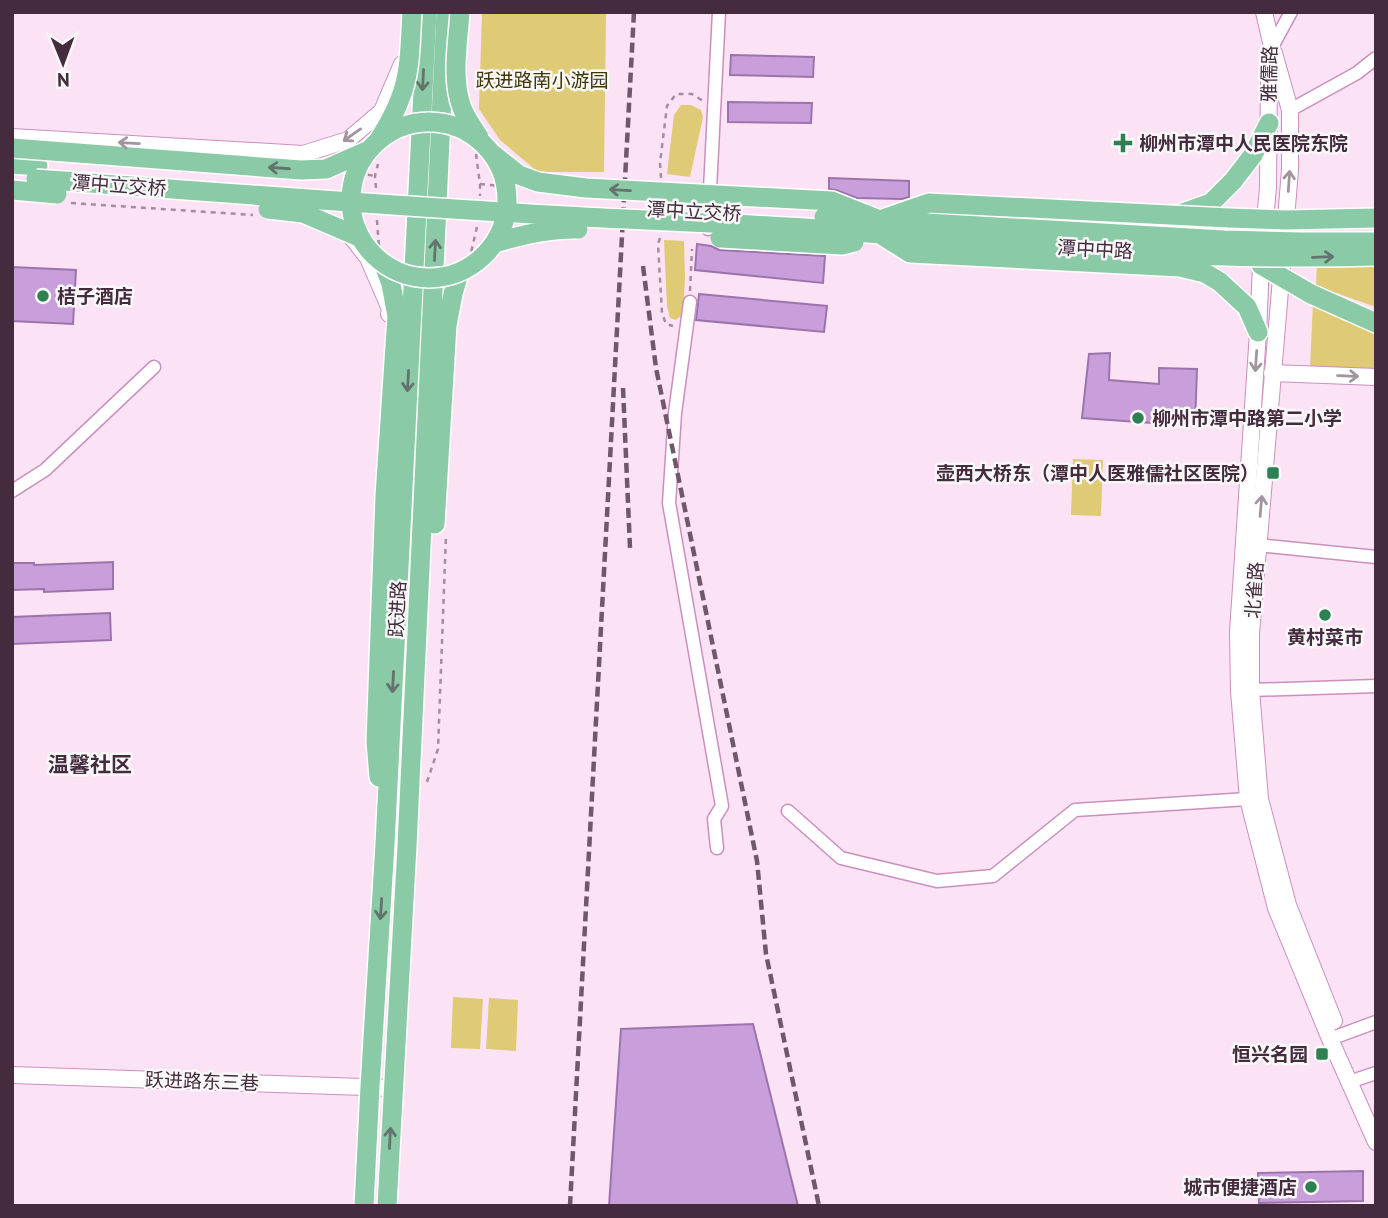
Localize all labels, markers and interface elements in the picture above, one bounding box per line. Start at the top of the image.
north arrow [28,28,98,98]
street label: 雅儒路 [1257,45,1281,103]
text: N [57,68,70,92]
park label: 跃进路南小游园 [475,68,609,92]
one-way arrow [417,69,430,92]
one-way arrow [343,128,362,142]
place label: 柳州市潭中人民医院东院 [1139,131,1348,155]
marker: 柳州市潭中人民医院东院 [1113,133,1133,153]
one-way arrow [118,136,141,149]
one-way arrow [268,161,291,174]
street label: 潭中立交桥 [71,170,167,200]
one-way arrow [1283,171,1296,193]
one-way arrow [609,183,632,196]
street label: 潭中立交桥 [646,197,742,225]
street label: 潭中中路 [1056,235,1134,263]
one-way arrow [428,238,441,261]
one-way arrow [1312,251,1335,264]
place label: 桔子酒店 [57,284,133,308]
marker: 桔子酒店 [35,288,51,304]
one-way arrow [1249,349,1262,372]
one-way arrow [402,369,415,392]
one-way arrow [1337,370,1360,383]
place label: 柳州市潭中路第二小学 [1152,406,1342,430]
marker: 柳州市潭中路第二小学 [1130,410,1146,426]
place label: 壶西大桥东（潭中人医雅儒社区医院） [936,461,1259,485]
marker: 壶西大桥东（潭中人医雅儒社区医院） [1265,465,1281,481]
one-way arrow [1255,495,1268,517]
street label: 北雀路 [1240,561,1268,619]
street label: 跃进路 [384,580,410,638]
marker: 黄村菜市 [1317,607,1333,623]
place label: 黄村菜市 [1287,625,1363,649]
one-way arrow [387,670,400,693]
district label: 温馨社区 [48,751,132,778]
one-way arrow [374,897,387,920]
place label: 恒兴名园 [1232,1042,1308,1066]
marker: 恒兴名园 [1314,1046,1330,1062]
street label: 跃进路东三巷 [145,1067,259,1095]
one-way arrow [384,1127,397,1149]
place label: 城市便捷酒店 [1183,1175,1297,1199]
marker: 城市便捷酒店 [1303,1179,1319,1195]

